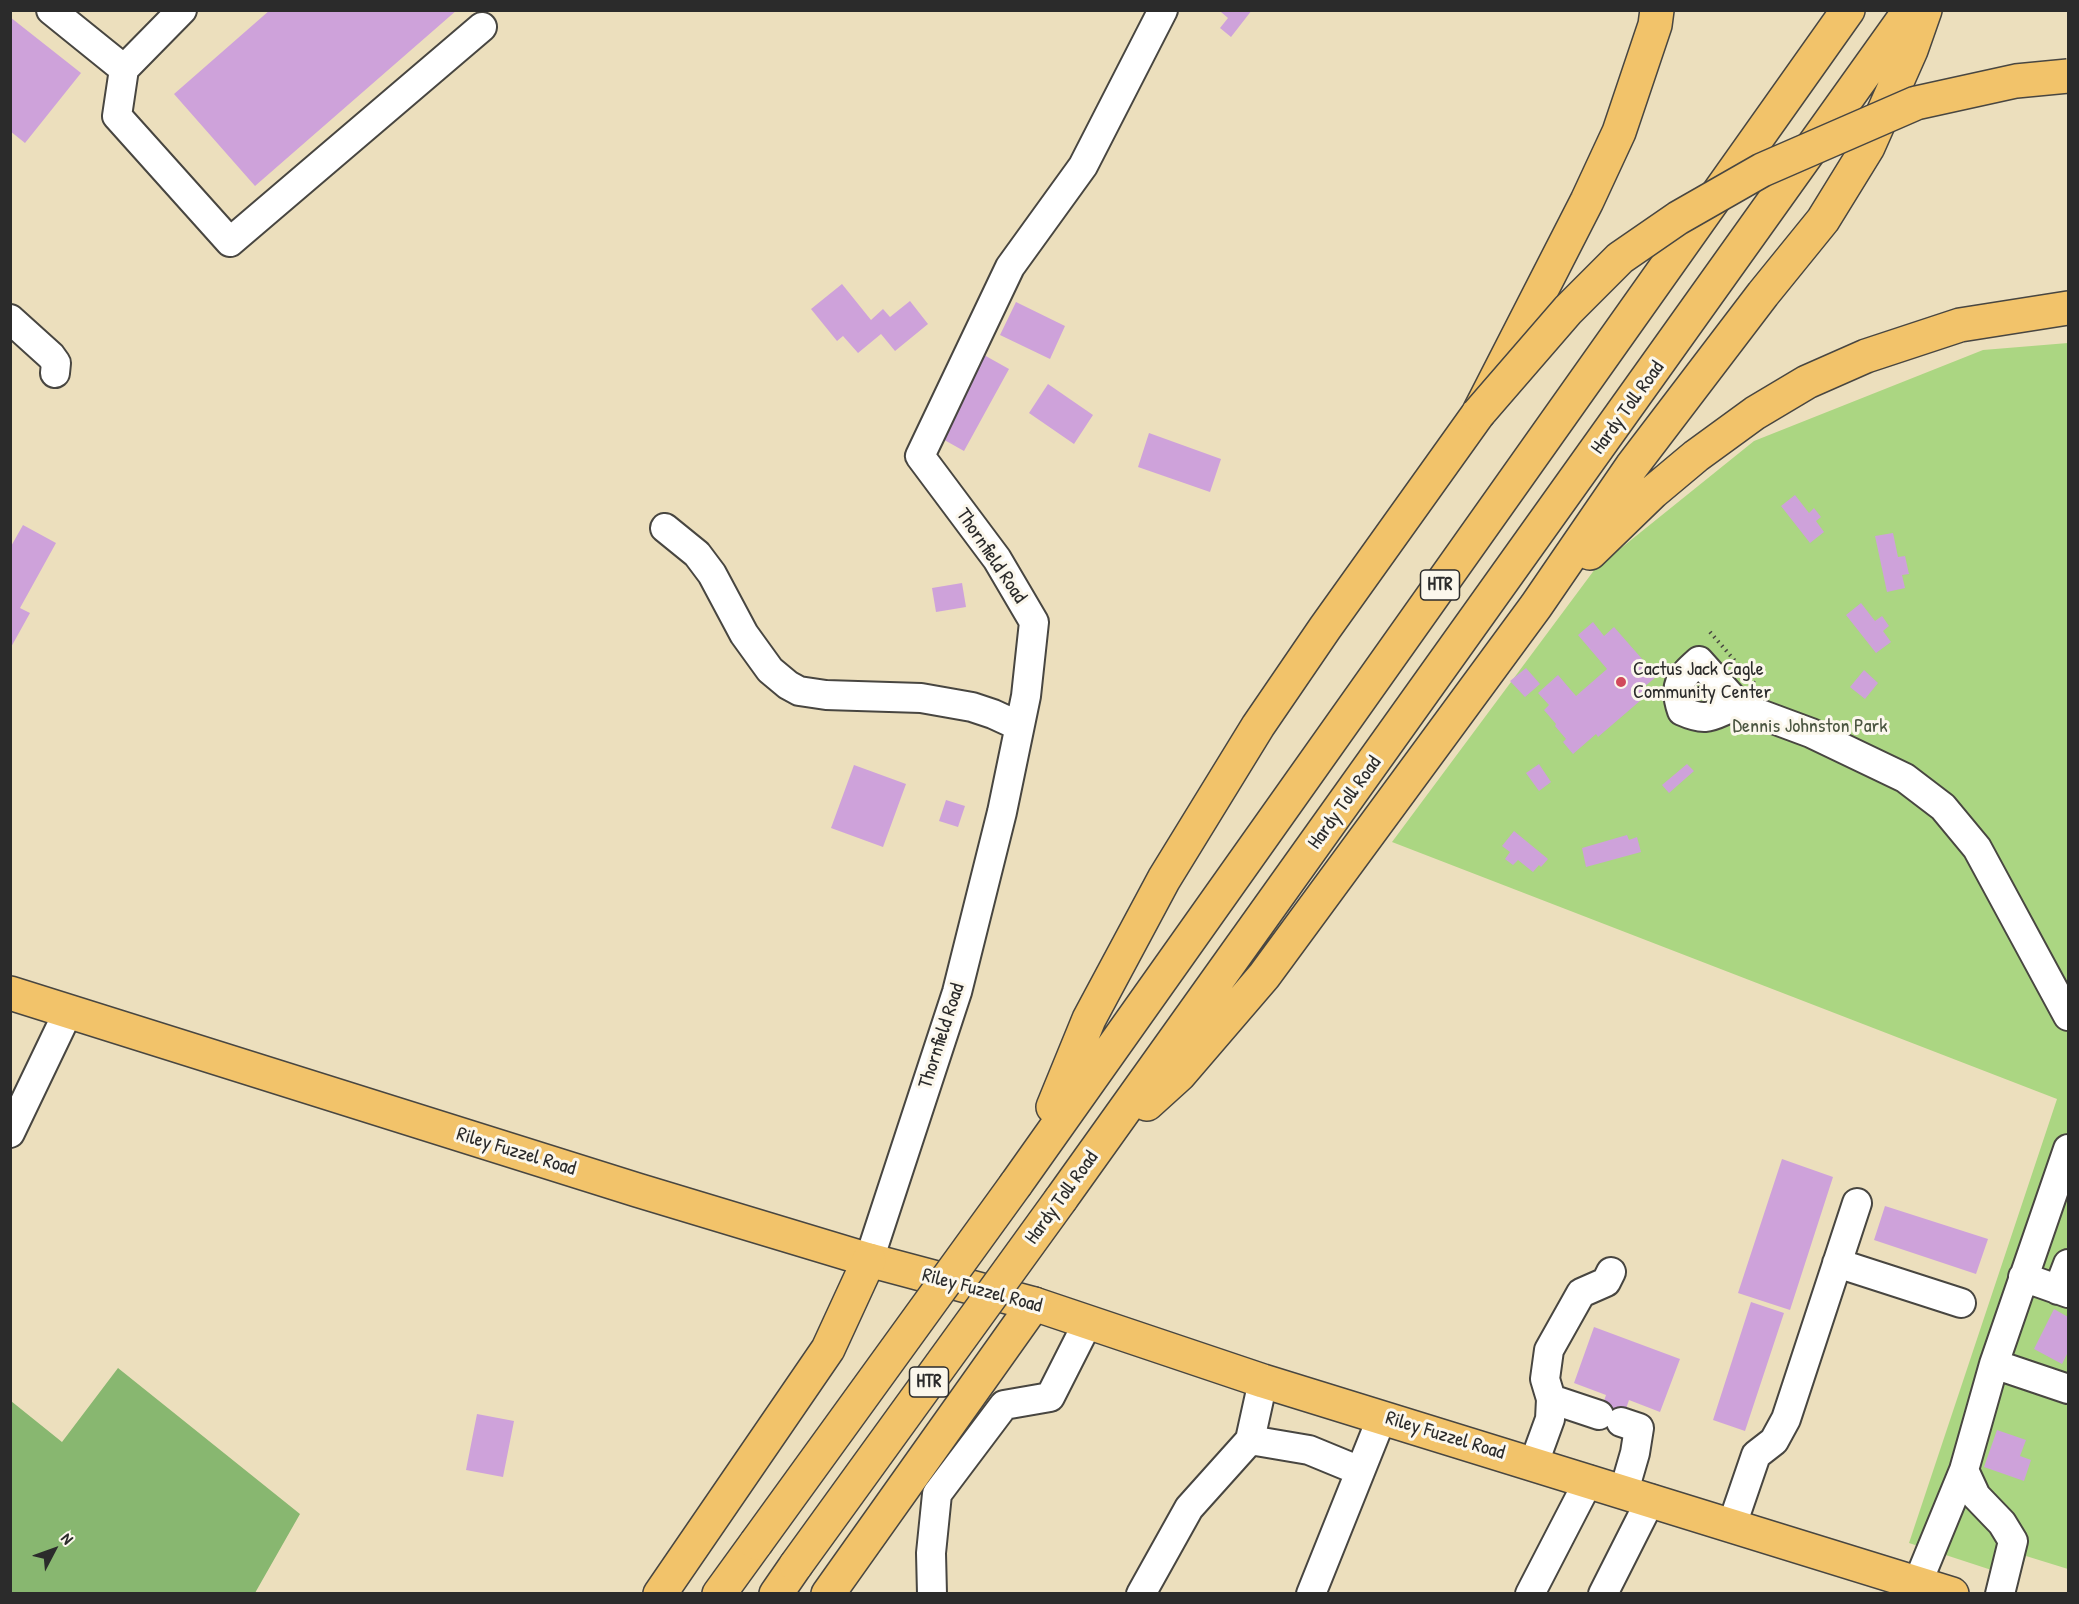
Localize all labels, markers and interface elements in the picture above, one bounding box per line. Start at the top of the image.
street label: Hardy Toll Road [1586,357,1670,459]
street label: Thornfield Road [951,504,1031,608]
road number: HTR [1420,570,1460,600]
place label: Cactus Jack Cagle Community Center [1633,658,1771,705]
marker: Cactus Jack Cagle Community Center [1614,675,1628,689]
park label: Dennis Johnston Park [1733,715,1887,739]
street label: Hardy Toll Road [1303,752,1387,854]
street label: Thornfield Road [914,980,970,1092]
street label: Riley Fuzzel Road [454,1123,578,1181]
street label: Hardy Toll Road [1020,1147,1104,1249]
street label: Riley Fuzzel Road [919,1263,1045,1319]
road number: HTR [910,1367,948,1397]
street label: Riley Fuzzel Road [1383,1407,1507,1465]
north arrow [24,1520,84,1580]
text: N [56,1528,79,1549]

